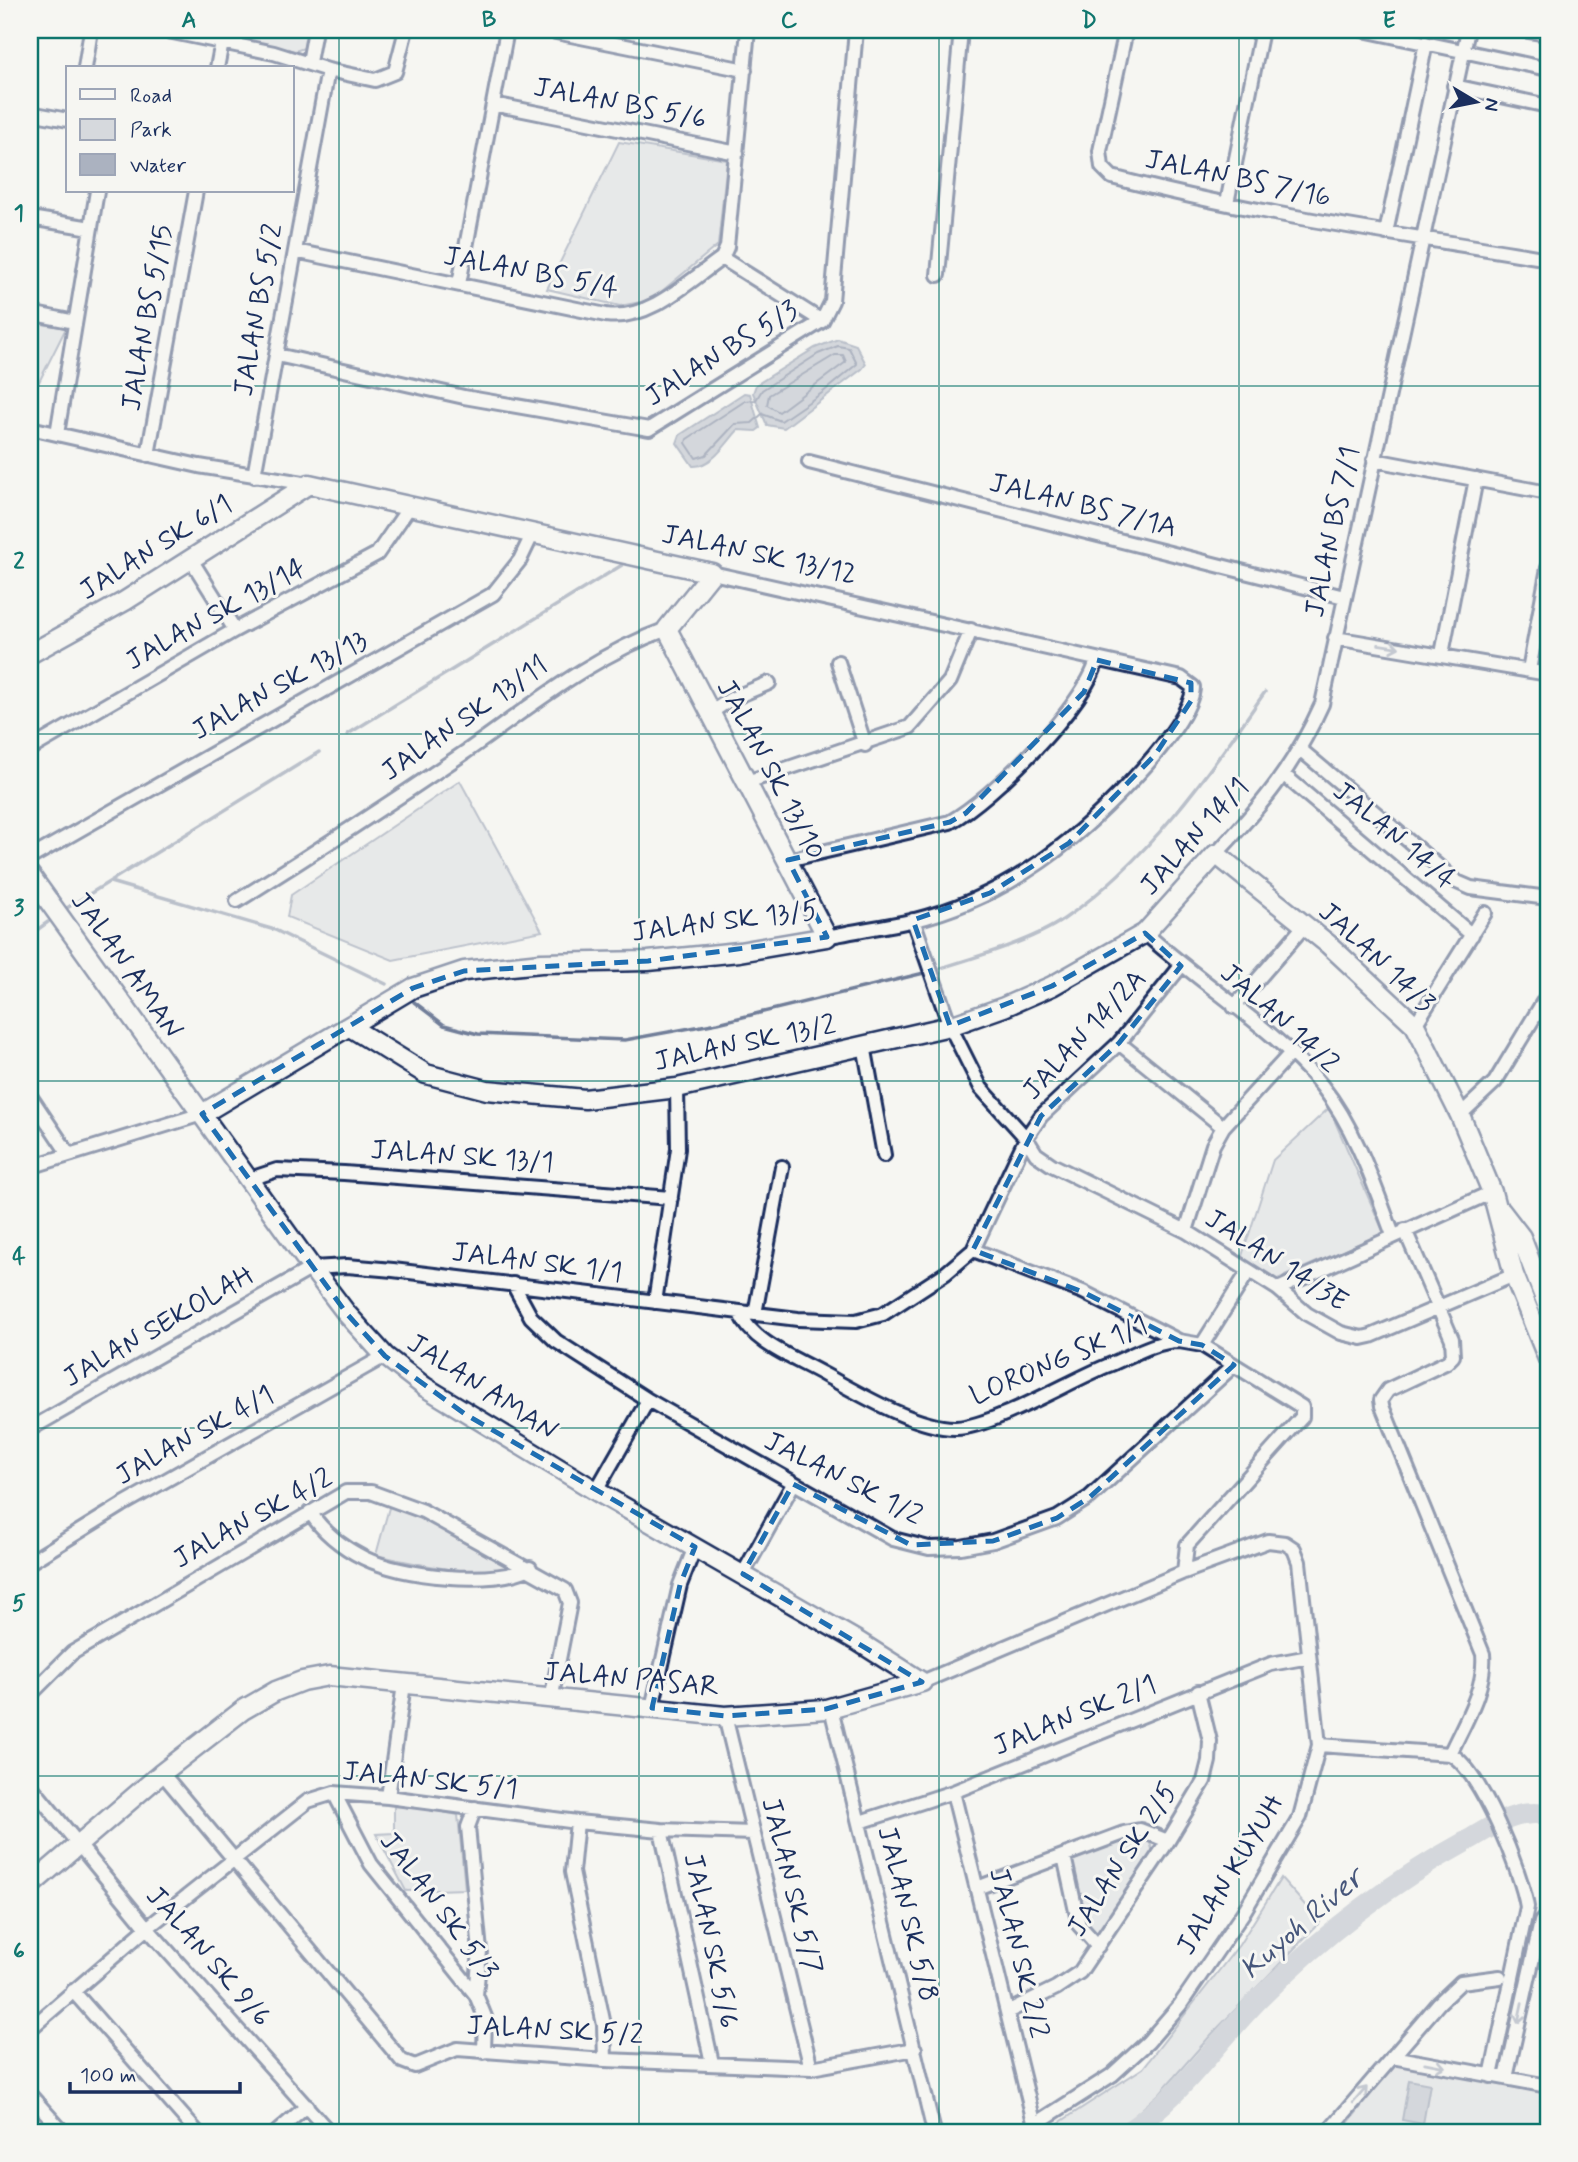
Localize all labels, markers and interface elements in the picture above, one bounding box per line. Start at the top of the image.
text: A [181,6,197,36]
text: B [482,6,497,36]
text: C [781,6,798,36]
text: D [1081,6,1097,36]
text: E [1382,6,1396,36]
legend [66,66,294,192]
north arrow [1442,66,1512,136]
street label: JALAN BS 5/6 [530,69,710,139]
text: Road [130,82,172,110]
text: N [1478,96,1505,113]
text: Park [130,116,172,144]
street label: JALAN BS 7/16 [1142,141,1334,217]
text: Water [130,152,186,180]
text: 1 [14,199,24,229]
street label: JALAN BS 5/2 [226,220,292,399]
street label: JALAN BS 5/15 [113,222,183,414]
street label: JALAN BS 5/4 [440,238,622,308]
street label: JALAN BS 5/3 [639,292,806,416]
street label: JALAN BS 7/1 [1297,443,1369,621]
street label: JALAN BS 7/1A [985,465,1181,547]
street label: JALAN SK 6/1 [73,486,239,610]
street label: JALAN SK 13/12 [658,516,860,594]
text: 2 [13,547,25,577]
street label: JALAN SK 13/14 [119,550,313,680]
street label: JALAN SK 13/13 [186,622,375,750]
one-way arrow [1377,640,1400,653]
street label: JALAN SK 13/11 [374,648,556,790]
street label: JALAN SK 13/10 [707,673,833,867]
street label: JALAN 14/1 [1132,770,1258,904]
street label: JALAN 14/4 [1324,773,1464,899]
street label: JALAN AMAN [61,885,191,1047]
street label: JALAN SK 13/5 [630,892,820,952]
text: 3 [14,894,25,924]
street label: JALAN 14/3 [1310,894,1443,1022]
street label: JALAN 14/2 [1212,956,1347,1082]
street label: JALAN 14/2A [1015,962,1155,1108]
street label: JALAN SK 13/2 [651,1007,839,1081]
street label: JALAN SK 13/1 [369,1132,555,1182]
street label: JALAN 14/3E [1197,1201,1355,1321]
street label: JALAN SK 1/1 [450,1234,624,1292]
text: 4 [12,1242,26,1272]
street label: JALAN SEKOLAH [57,1257,261,1397]
street label: LORONG SK 1/1 [964,1307,1154,1415]
street label: JALAN AMAN [399,1325,565,1451]
street label: JALAN SK 4/1 [109,1377,281,1495]
street label: JALAN SK 1/2 [758,1423,929,1535]
street label: JALAN SK 4/2 [167,1460,339,1578]
text: 5 [12,1589,26,1619]
street label: JALAN PASAR [541,1654,721,1706]
street label: JALAN SK 2/1 [988,1666,1162,1766]
street label: JALAN SK 5/1 [341,1753,519,1809]
street label: JALAN SK 2/5 [1059,1776,1187,1944]
street label: JALAN KUYUH [1168,1788,1294,1962]
street label: JALAN SK 5/7 [751,1794,831,1978]
street label: JALAN SK 5/8 [867,1823,947,2005]
street label: JALAN SK 5/3 [370,1825,506,1988]
street label: JALAN SK 5/6 [673,1850,747,2032]
water label: Kuyoh River [1232,1857,1375,1988]
street label: JALAN SK 2/2 [979,1864,1057,2042]
street label: JALAN SK 9/6 [137,1879,279,2035]
text: 6 [13,1937,25,1967]
one-way arrow [1513,2001,1526,2024]
street label: JALAN SK 5/2 [466,2008,645,2054]
scale bar [70,2050,240,2094]
one-way arrow [1423,2059,1446,2073]
text: 100 m [80,2062,136,2090]
one-way arrow [1352,2086,1368,2104]

